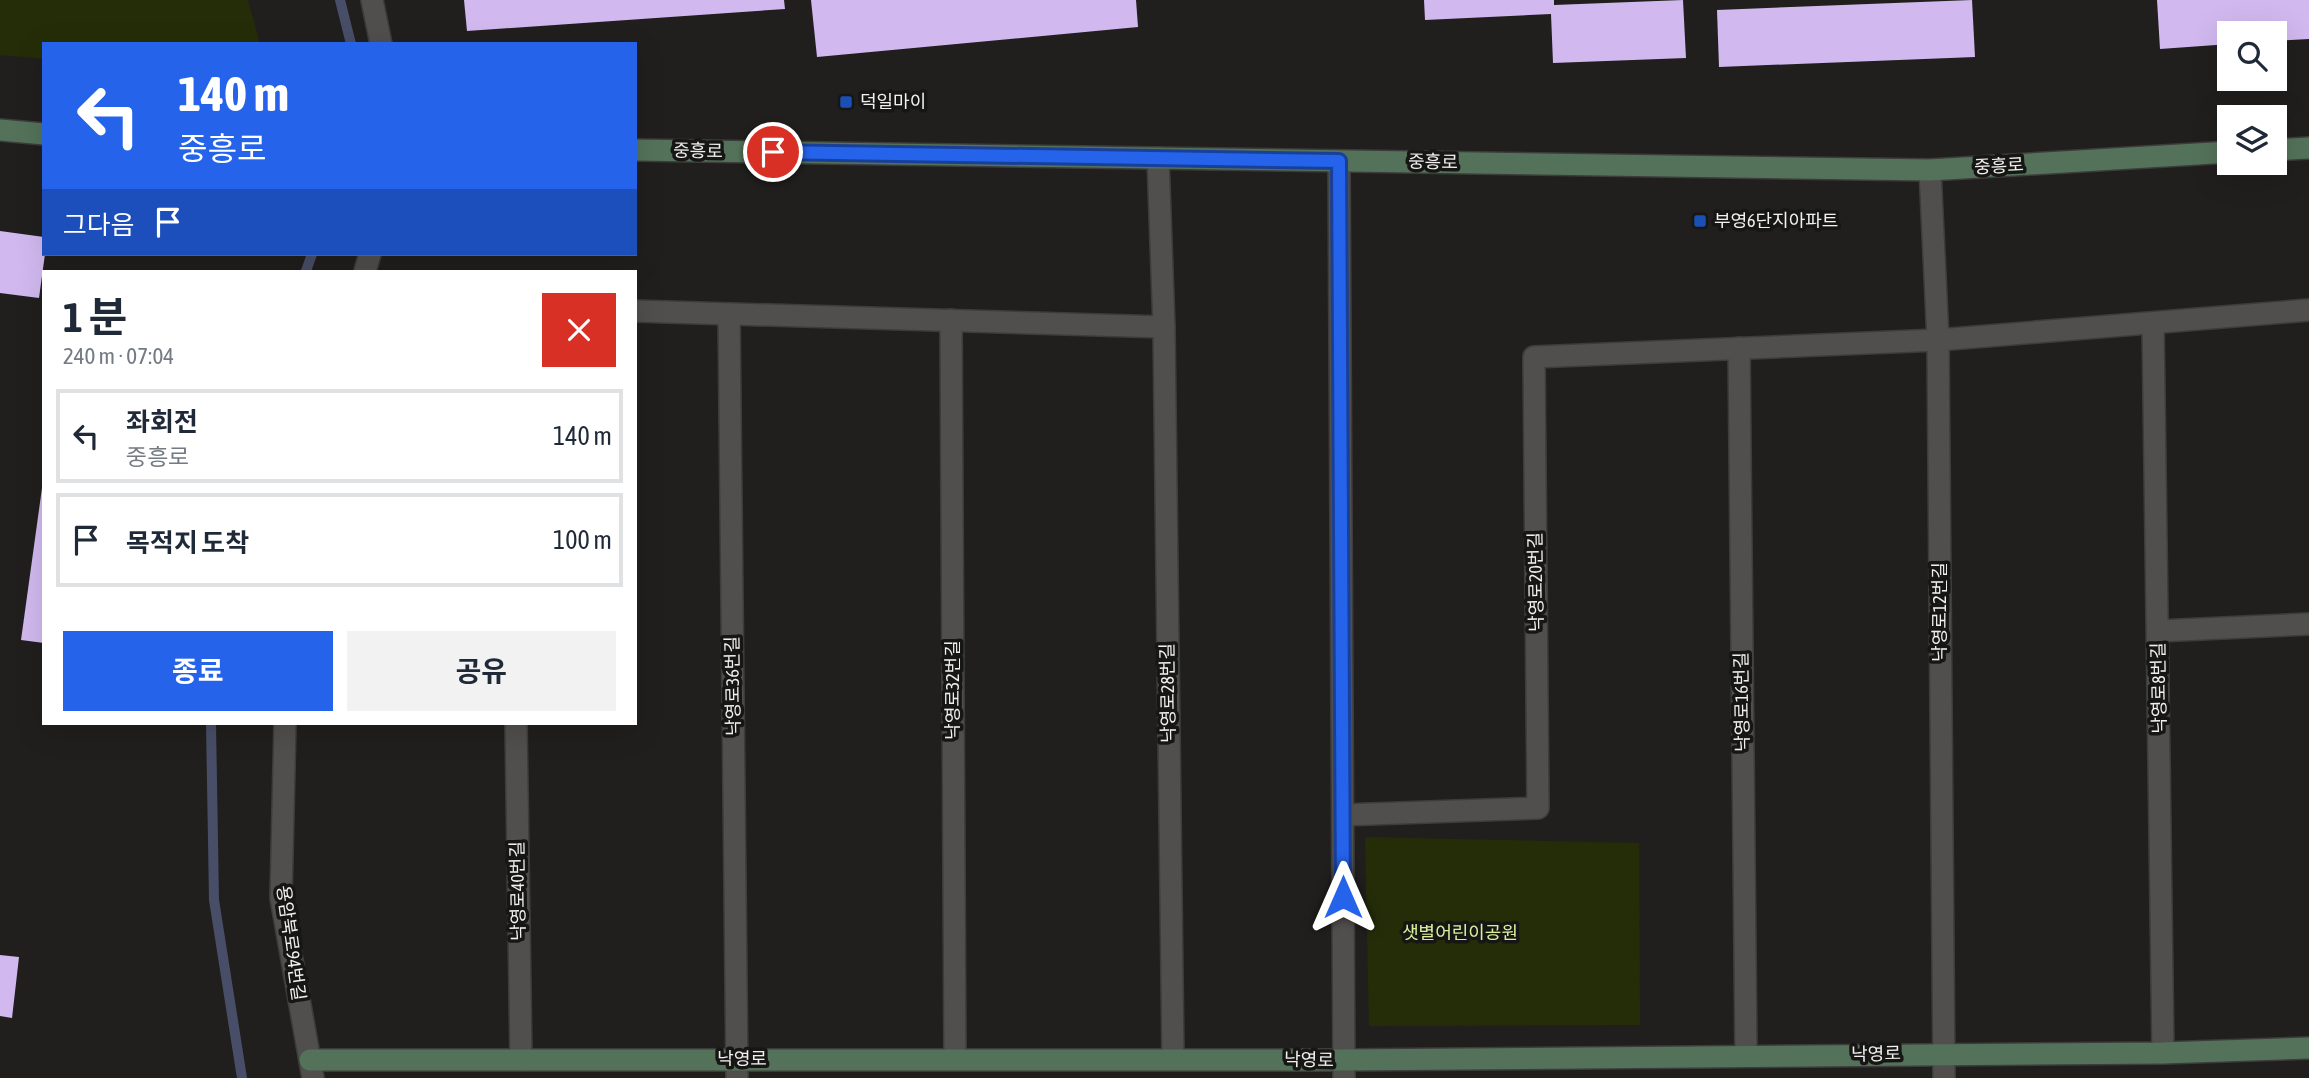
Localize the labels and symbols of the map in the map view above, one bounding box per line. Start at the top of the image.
place label: 덕일마이 [860,91,926,112]
marker: 덕일마이 [838,94,854,110]
pin [743,122,803,182]
street label: 중흥로 [673,140,723,161]
street label: 중흥로 [1408,151,1458,172]
street label: 중흥로 [1974,154,2024,177]
place label: 부영6단지아파트 [1714,210,1838,231]
marker: 부영6단지아파트 [1692,213,1708,229]
street label: 낙영로20번길 [1524,532,1547,632]
street label: 낙영로12번길 [1929,562,1950,662]
street label: 낙영로36번길 [721,636,744,736]
street label: 낙영로32번길 [942,640,963,740]
street label: 낙영로8번길 [2147,642,2170,734]
street label: 낙영로28번길 [1156,643,1179,743]
street label: 낙영로16번길 [1730,652,1753,752]
street label: 낙영로40번길 [506,841,529,941]
position arrow [1306,860,1380,934]
street label: 용암북로94번길 [273,884,310,1002]
park label: 샛별어린이공원 [1402,922,1518,943]
street label: 낙영로 [1851,1043,1901,1064]
street label: 낙영로 [717,1048,767,1069]
street label: 낙영로 [1284,1049,1334,1070]

